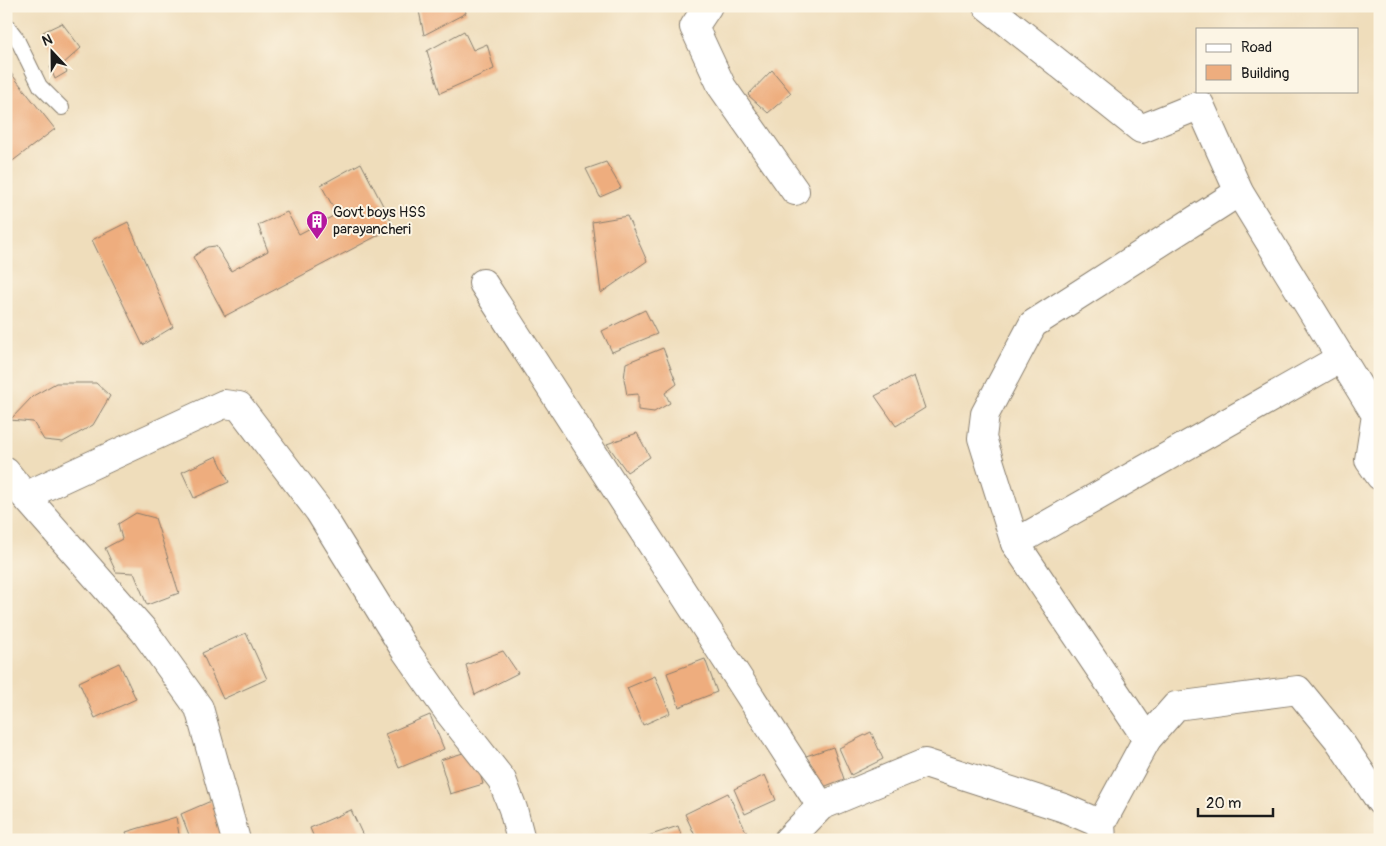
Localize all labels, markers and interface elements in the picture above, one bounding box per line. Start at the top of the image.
north arrow [28,28,78,78]
legend [1196,28,1358,92]
text: N [40,31,55,50]
text: Road [1241,38,1272,57]
text: Building [1241,64,1289,83]
place label: Govt boys HSS parayancheri [333,203,426,239]
building icon: Govt boys HSS parayancheri [305,209,329,240]
scale bar [1198,786,1274,818]
text: 20 m [1206,794,1241,813]

